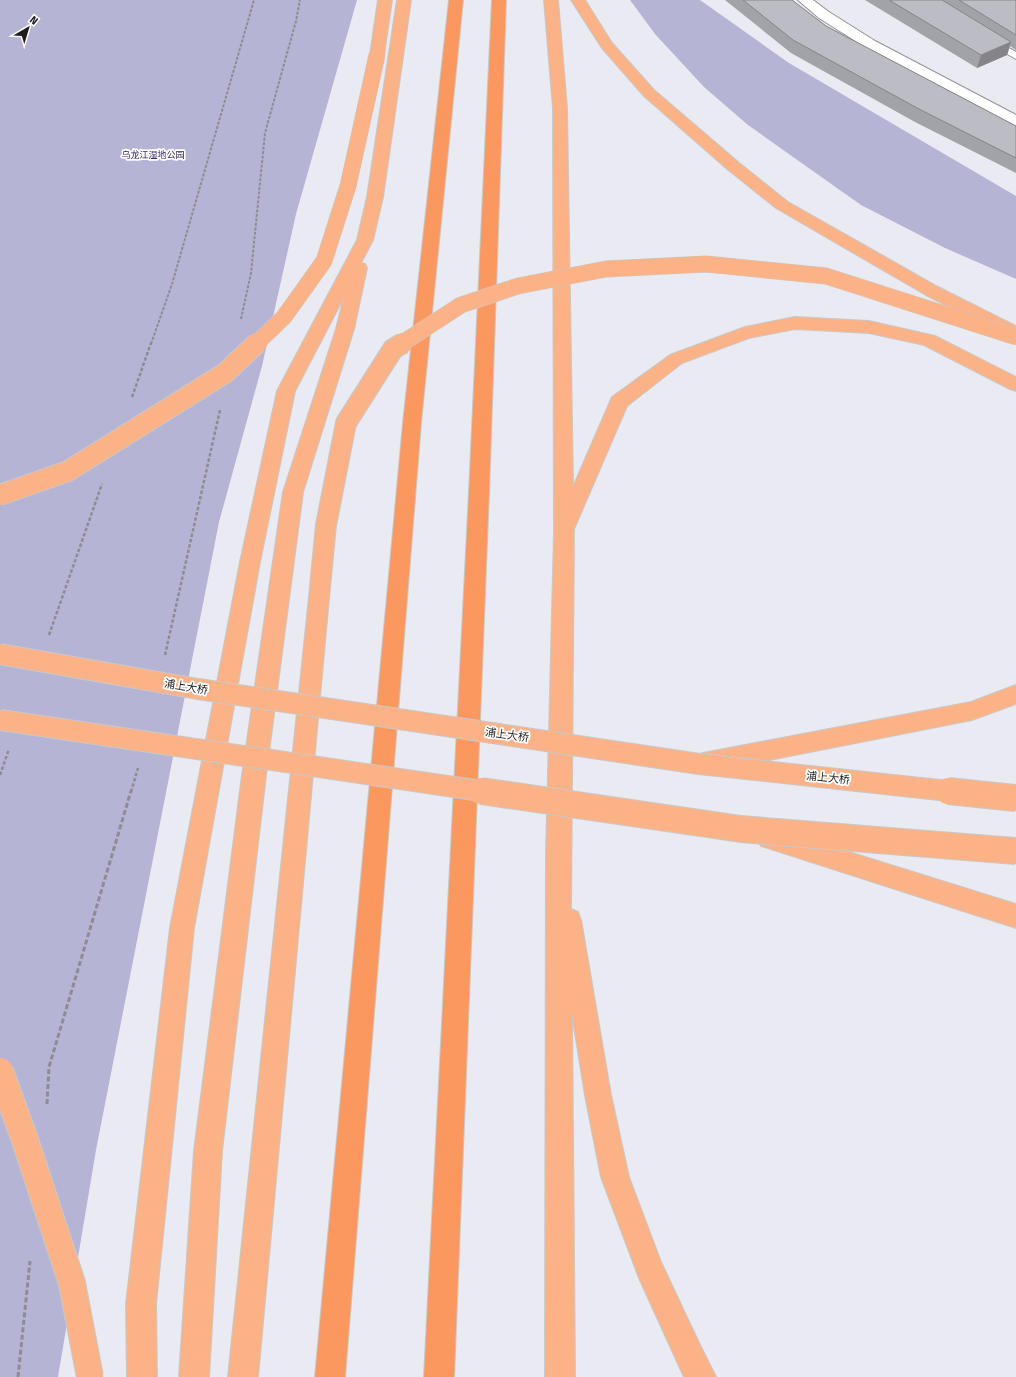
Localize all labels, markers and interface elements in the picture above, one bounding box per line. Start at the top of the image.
north arrow [8,8,48,48]
text: N [27,13,40,28]
park label: 乌龙江湿地公园 [121,149,185,160]
street label: 浦上大桥 [163,677,209,697]
street label: 浦上大桥 [484,726,530,744]
street label: 浦上大桥 [805,769,851,787]

